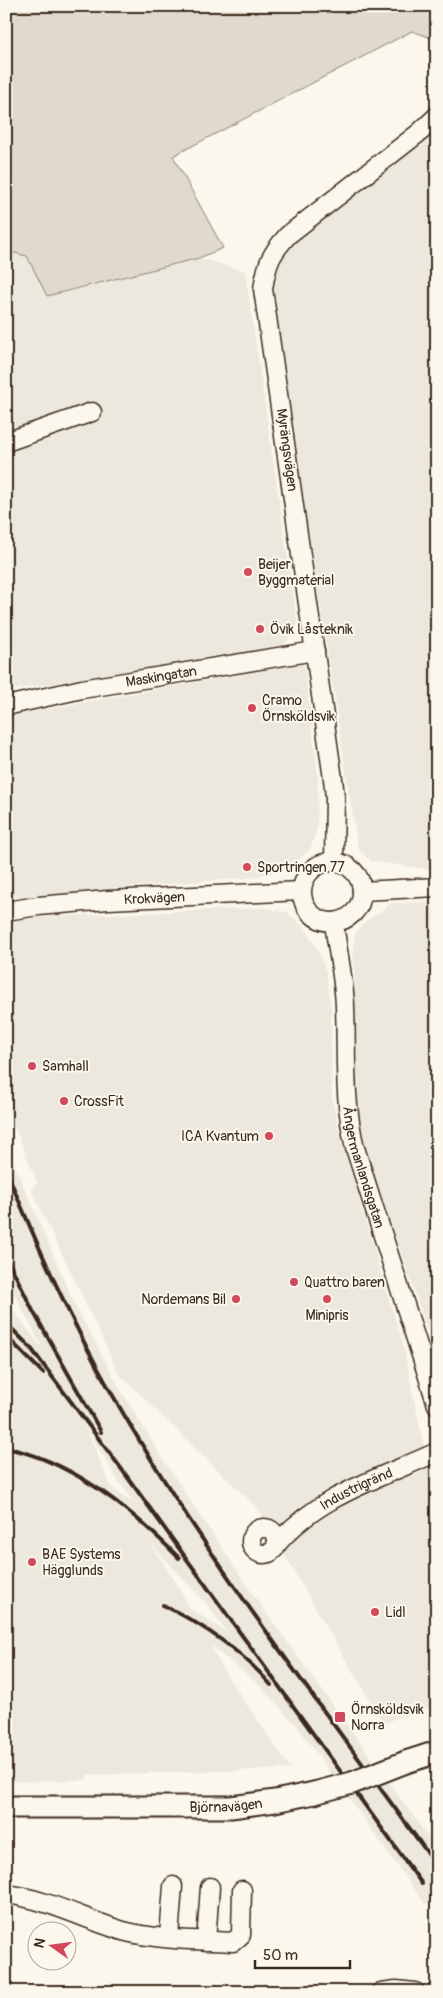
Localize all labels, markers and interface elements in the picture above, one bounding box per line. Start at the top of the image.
street label: Myrängsvägen [273,407,301,493]
place label: Beijer Byggmaterial [258,556,334,589]
marker: Beijer Byggmaterial [242,566,254,578]
place label: Övik Låsteknik [270,620,353,638]
marker: Övik Låsteknik [254,623,266,635]
street label: Maskingatan [124,662,198,690]
place label: Cramo Örnsköldsvik [262,692,335,725]
marker: Cramo Örnsköldsvik [246,702,258,714]
place label: Sportringen 77 [257,859,345,876]
marker: Sportringen 77 [241,861,253,873]
street label: Krokvägen [123,888,185,908]
place label: Samhall [42,1058,89,1075]
marker: Samhall [26,1060,38,1072]
place label: CrossFit [74,1093,124,1110]
marker: CrossFit [58,1095,70,1107]
street label: Ångermanlandsgatan [340,1105,389,1230]
place label: ICA Kvantum [181,1128,259,1145]
marker: ICA Kvantum [263,1130,275,1142]
place label: Quattro baren [304,1274,385,1291]
marker: Quattro baren [288,1276,300,1288]
place label: Nordemans Bil [141,1291,226,1308]
marker: Nordemans Bil [230,1293,242,1305]
marker: Minipris [321,1293,333,1305]
place label: Minipris [305,1307,349,1324]
street label: Industrigränd [317,1464,395,1513]
place label: BAE Systems Hägglunds [42,1546,121,1579]
marker: BAE Systems Hägglunds [26,1556,38,1568]
place label: Lidl [385,1604,406,1621]
marker: Lidl [369,1606,381,1618]
place label: Örnsköldsvik Norra [351,1700,424,1734]
marker: Örnsköldsvik Norra [333,1710,347,1724]
street label: Björnavägen [190,1794,263,1816]
north arrow [28,1920,78,1970]
text: N [30,1936,49,1950]
scale bar [255,1938,350,1970]
text: 50 m [263,1946,298,1965]

